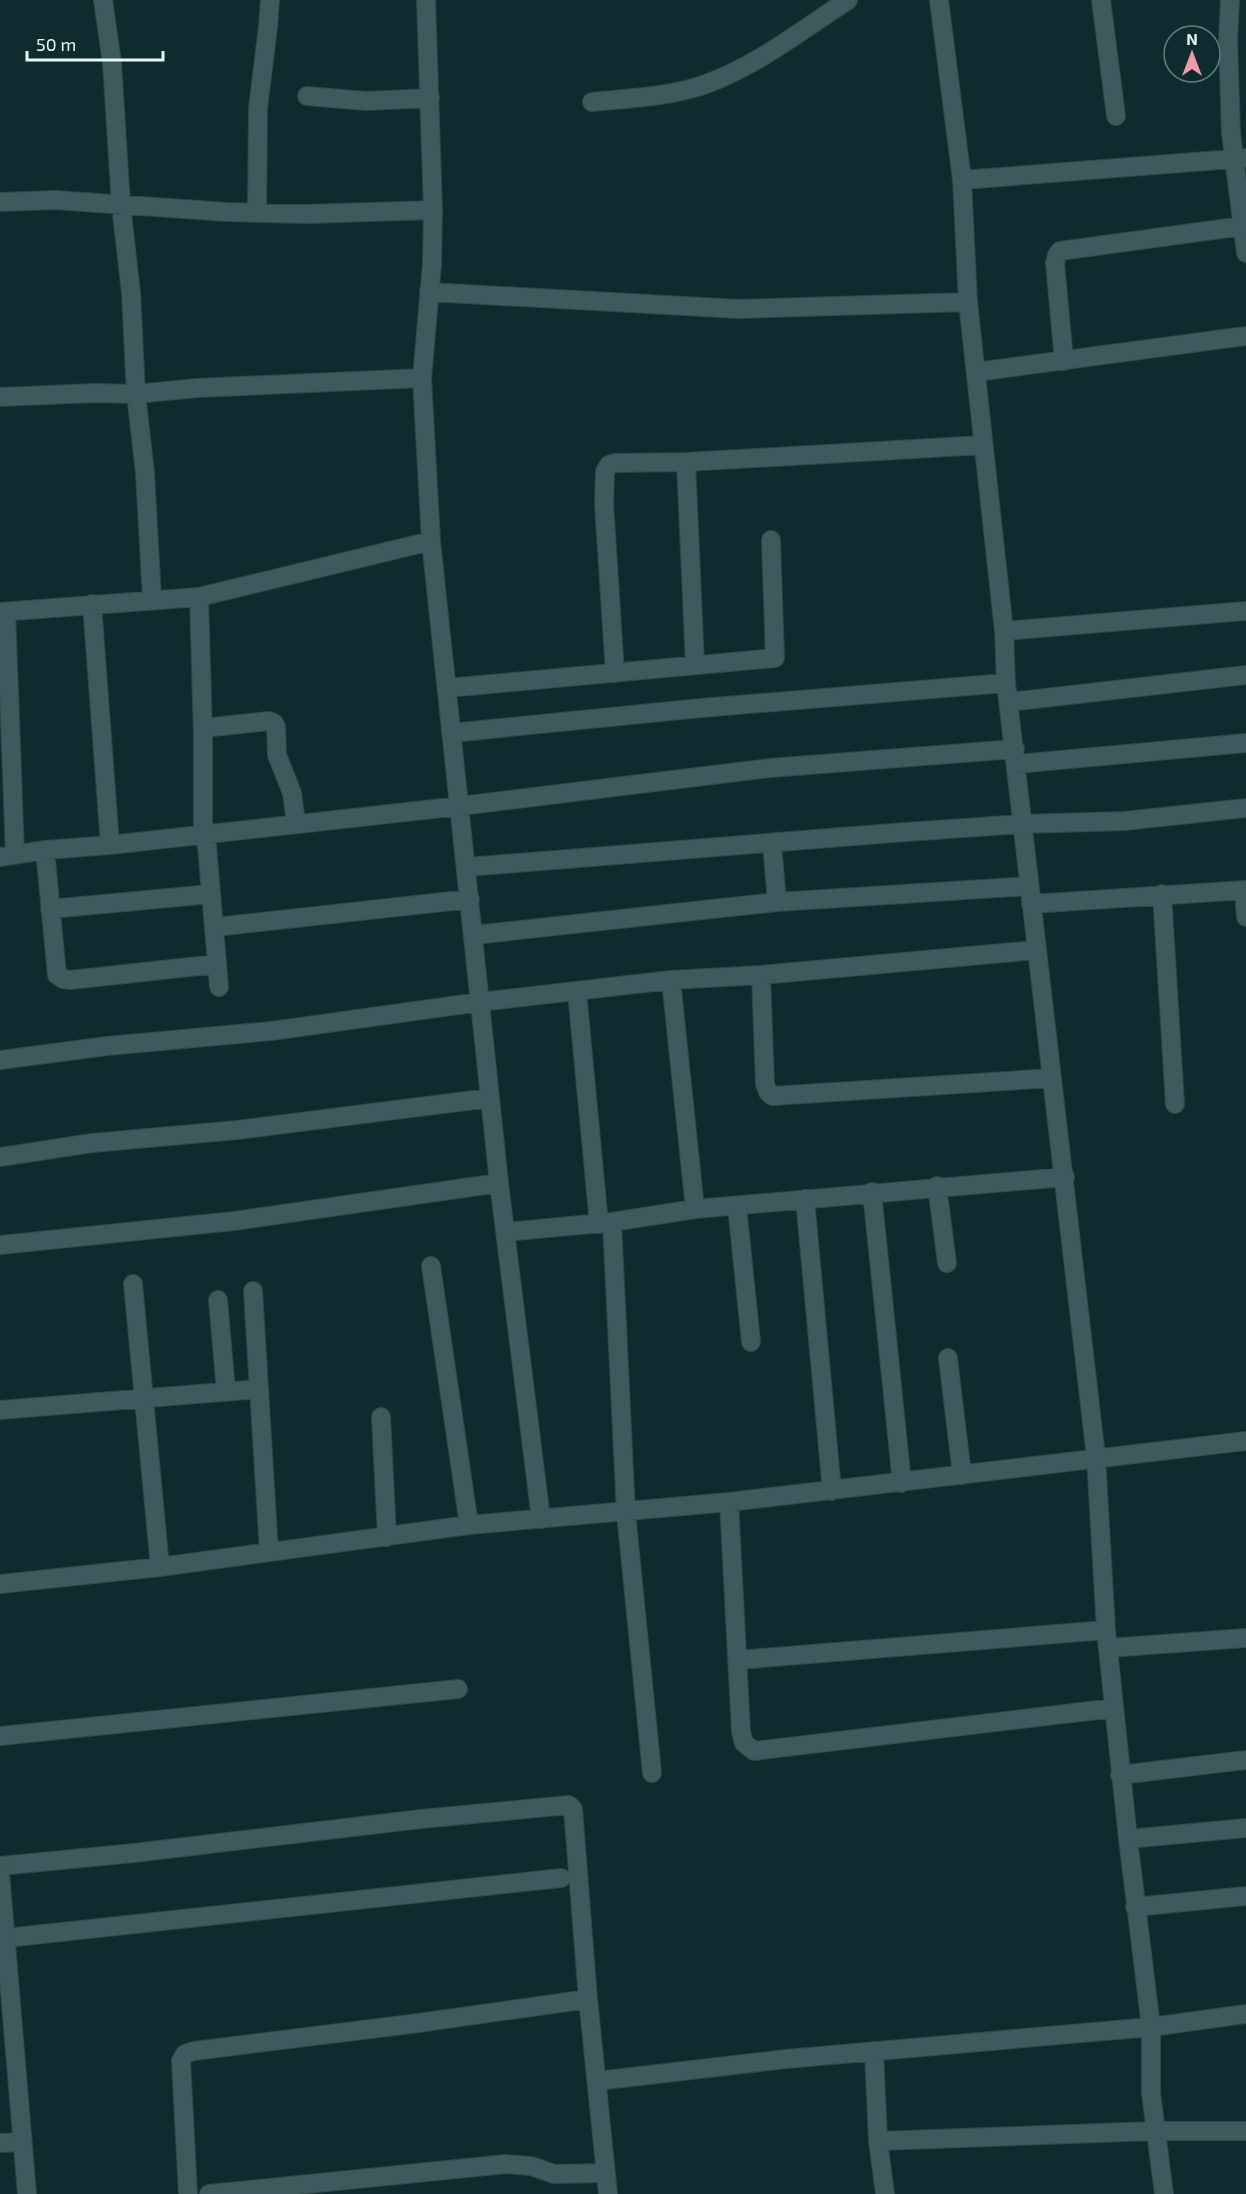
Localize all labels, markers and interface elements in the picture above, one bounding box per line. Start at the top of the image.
scale bar [27,24,164,62]
north arrow [1162,24,1222,84]
text: N [1186,29,1198,48]
text: 50 m [36,33,76,55]

